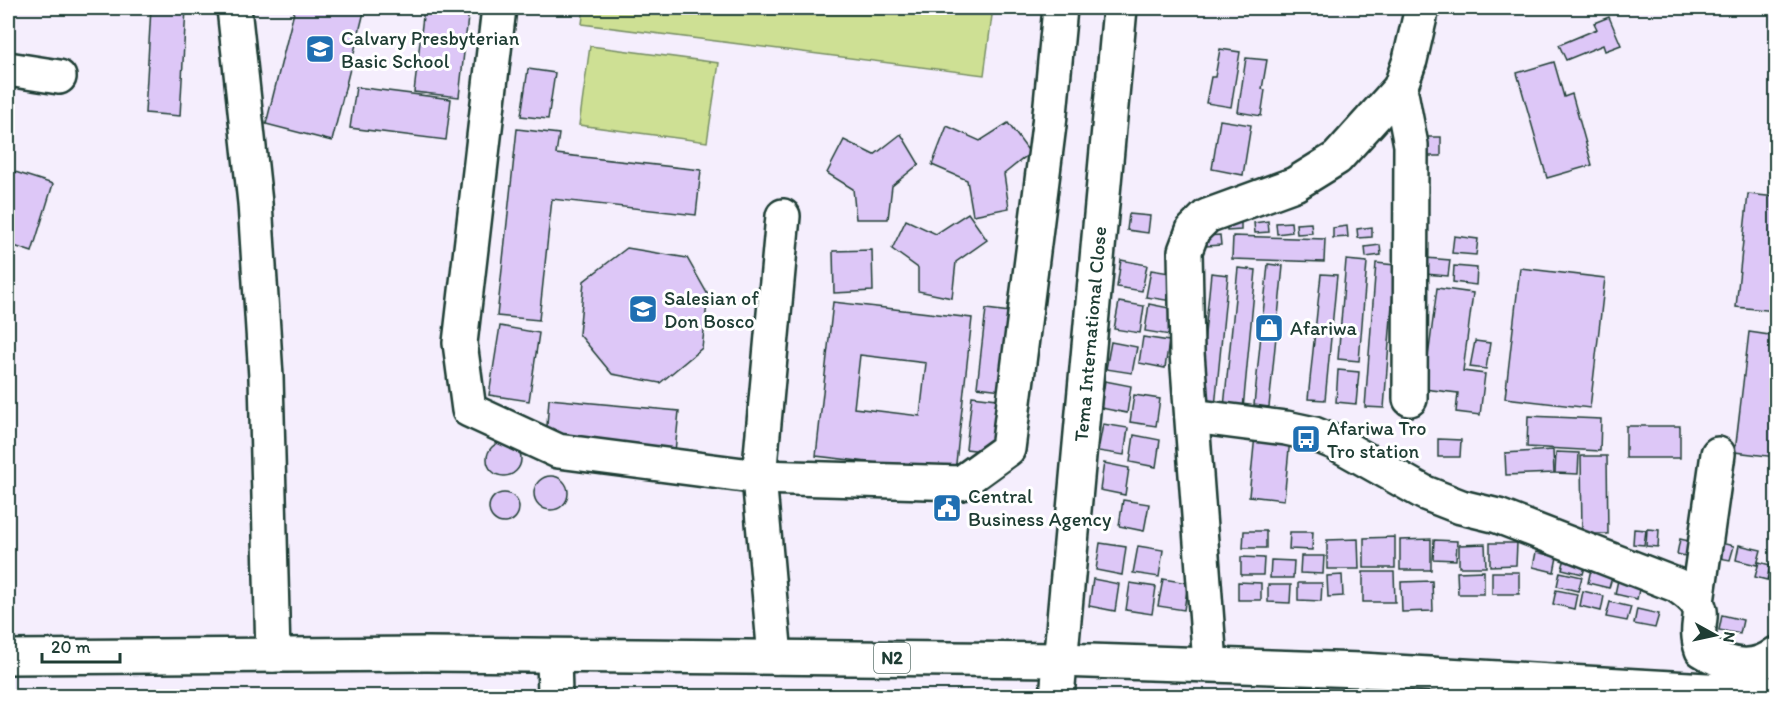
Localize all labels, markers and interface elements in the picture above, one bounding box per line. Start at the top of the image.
place label: Calvary Presbyterian Basic School [341,26,520,73]
school or university icon: Calvary Presbyterian Basic School [304,33,336,65]
street label: Tema International Close [1069,225,1111,443]
place label: Salesian of Don Bosco [664,286,759,333]
school or university icon: Salesian of Don Bosco [627,293,659,325]
shop icon: Afariwa [1253,312,1285,344]
place label: Afariwa [1290,316,1358,340]
place label: Afariwa Tro Tro station [1327,416,1426,463]
bus stop icon: Afariwa Tro Tro station [1290,423,1322,455]
place label: Central Business Agency [968,484,1112,531]
public building icon: Central Business Agency [931,492,963,524]
north arrow [1685,605,1745,665]
scale bar [42,626,120,664]
text: N [1719,630,1740,644]
text: 20 m [51,636,91,658]
road number: N2 [874,643,910,673]

